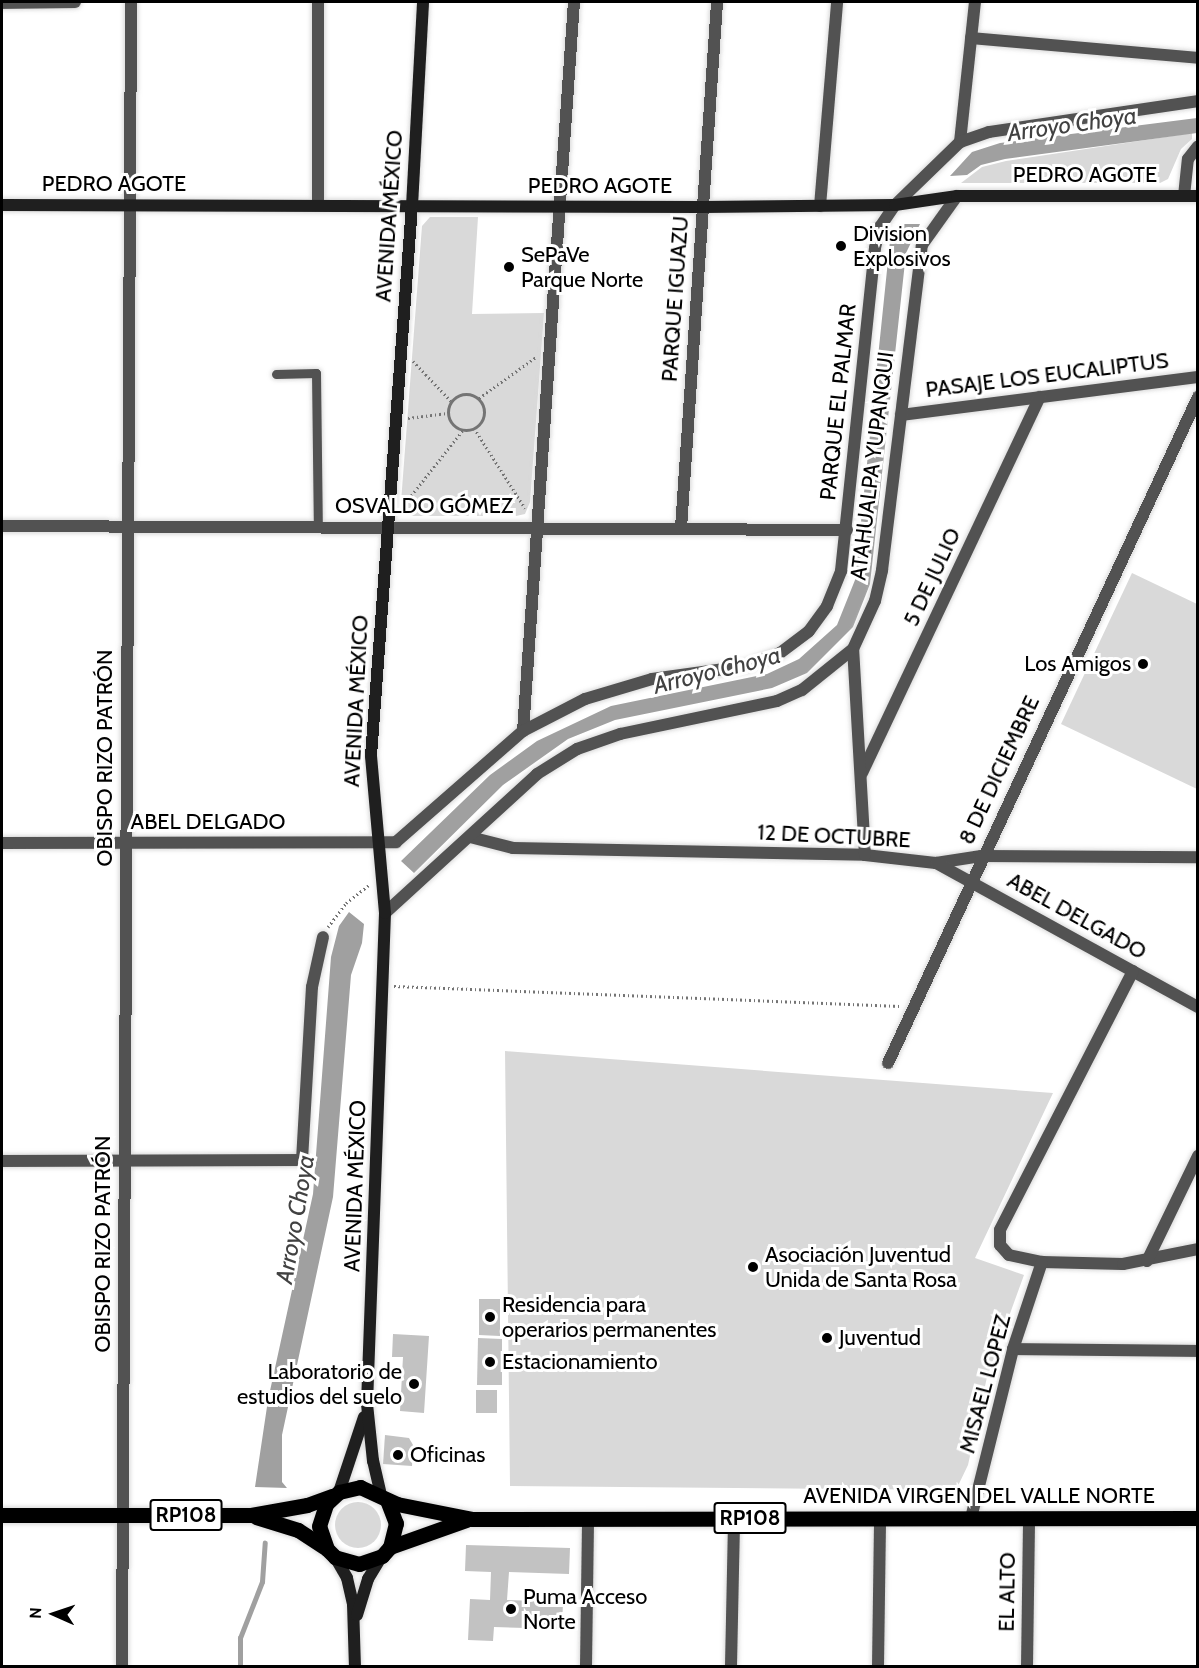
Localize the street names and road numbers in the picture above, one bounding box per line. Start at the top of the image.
street label: AVENIDA MÉXICO [370,129,408,303]
street label: PEDRO AGOTE [1013,162,1157,188]
street label: PEDRO AGOTE [42,171,186,197]
street label: PEDRO AGOTE [528,173,672,199]
street label: PARQUE IGUAZU [656,215,694,383]
street label: PARQUE EL PALMAR [815,302,861,502]
street label: PASAJE LOS EUCALIPTUS [924,347,1170,403]
street label: ATAHUALPA YUPANQUI [845,350,899,582]
street label: OSVALDO GÓMEZ [335,493,513,519]
street label: 5 DE JULIO [898,524,966,630]
street label: AVENIDA MÉXICO [338,614,374,788]
street label: OBISPO RIZO PATRÓN [92,650,118,866]
street label: 8 DE DICIEMBRE [953,692,1045,848]
street label: ABEL DELGADO [131,809,285,835]
street label: 12 DE OCTUBRE [757,819,911,853]
street label: ABEL DELGADO [1003,867,1151,965]
street label: AVENIDA MÉXICO [339,1099,371,1273]
street label: OBISPO RIZO PATRÓN [90,1136,116,1352]
street label: MISAEL LOPEZ [954,1312,1016,1456]
street label: AVENIDA VIRGEN DEL VALLE NORTE [803,1483,1155,1509]
road number: RP108 [148,1497,224,1533]
road number: RP108 [712,1500,788,1536]
street label: EL ALTO [993,1552,1021,1632]

